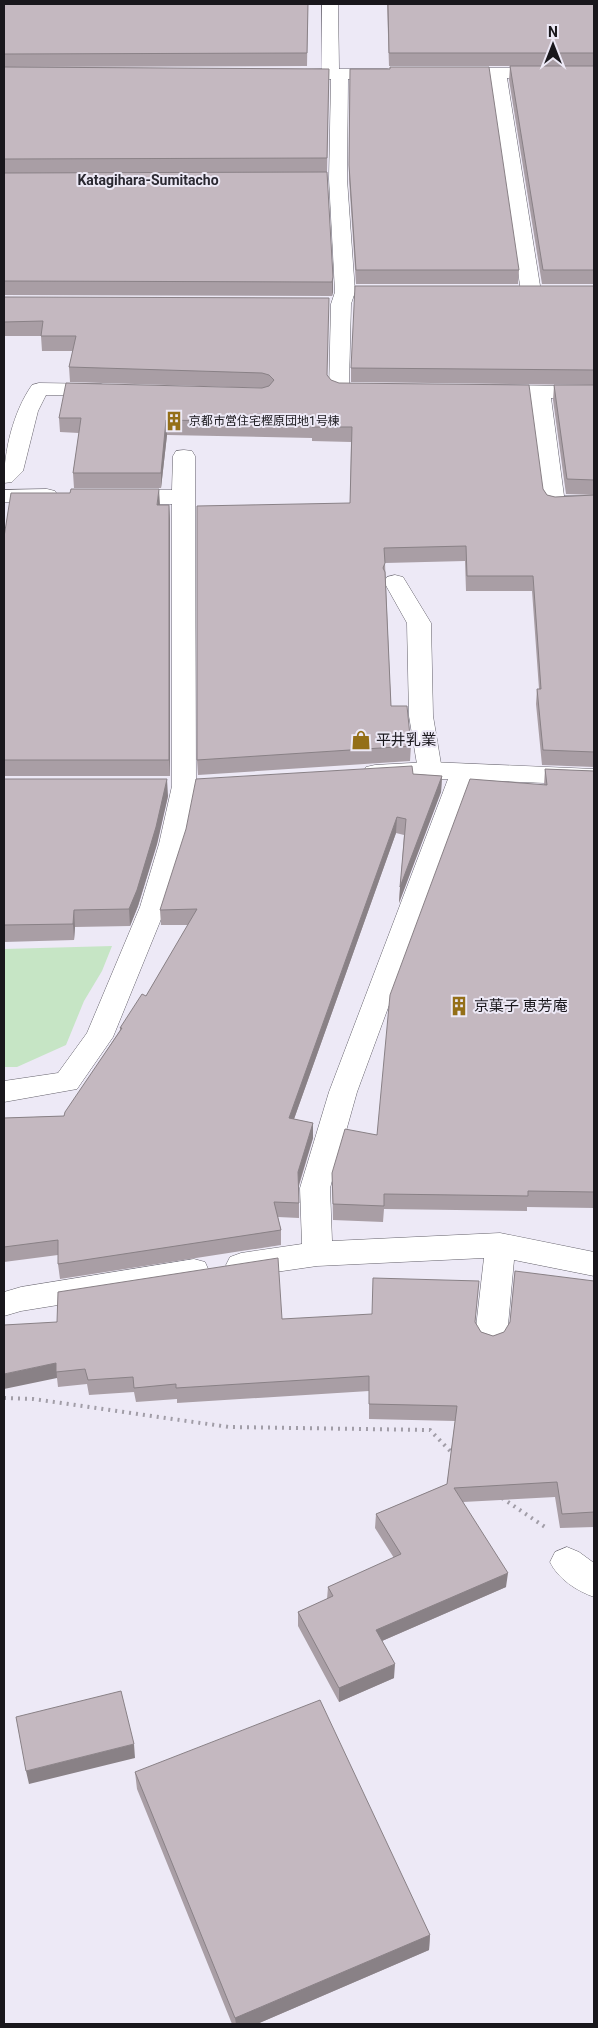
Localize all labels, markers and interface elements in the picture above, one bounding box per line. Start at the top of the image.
north arrow [528,20,578,70]
text: N [548,24,558,40]
district label: Katagihara-Sumitacho [77,172,219,188]
building icon: 京都市営住宅樫原団地1号棟 [163,410,185,432]
place label: 京都市営住宅樫原団地1号棟 [189,414,340,428]
shop icon: 平井乳業 [350,729,372,751]
place label: 平井乳業 [376,731,436,749]
building icon: 京菓子 恵芳庵 [448,995,470,1017]
place label: 京菓子 恵芳庵 [474,997,568,1015]

